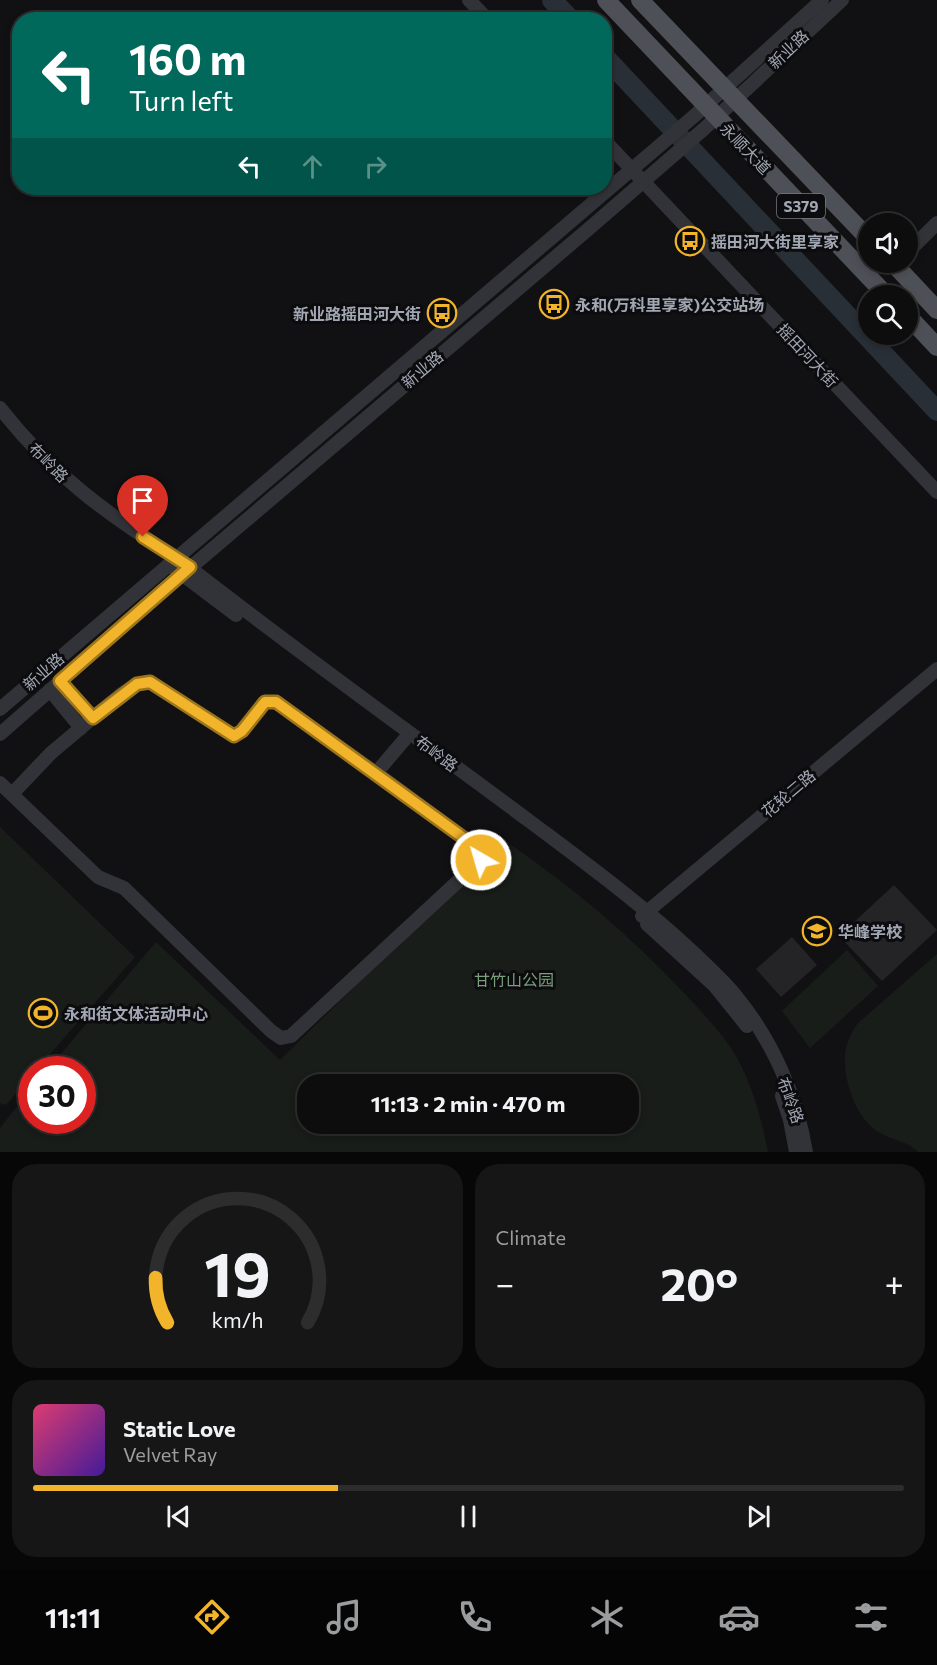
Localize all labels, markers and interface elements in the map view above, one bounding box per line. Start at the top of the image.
street label: 新业路 [764,26,812,72]
text: 160 m [129,32,247,84]
icon: left [30,36,108,114]
text: Turn left [129,84,233,117]
street label: 永顺大道 [717,118,775,178]
icon: left [233,150,266,183]
icon: ahead [296,150,329,183]
icon: right [359,150,392,183]
road number: S379 [777,194,825,218]
map controls [858,213,918,345]
button: sound [858,213,918,273]
bus stop icon: 摇田河大街里享家 [674,225,706,257]
place label: 摇田河大街里享家 [711,232,839,251]
button: search [858,285,918,345]
bus stop icon: 永和(万科里享家)公交站场 [538,288,570,320]
place label: 永和(万科里享家)公交站场 [575,295,764,314]
bus stop icon: 新业路摇田河大街 [426,297,458,329]
place label: 新业路摇田河大街 [293,304,421,323]
street label: 摇田河大街 [774,319,842,391]
street label: 新业路 [398,346,446,392]
street label: 布岭路 [25,438,73,486]
pin [117,475,168,537]
icon: arrive [126,484,159,517]
street label: 新业路 [19,648,67,694]
street label: 布岭路 [412,731,462,775]
street label: 花轮二路 [757,765,819,821]
position arrow [449,828,513,892]
school or university icon: 华峰学校 [801,915,833,947]
place label: 华峰学校 [838,922,903,941]
park label: 甘竹山公园 [474,970,554,989]
sports icon: 永和街文体活动中心 [27,997,59,1029]
place label: 永和街文体活动中心 [64,1004,208,1023]
speed limit sign: 30 [18,1056,96,1134]
street label: 布岭路 [774,1074,808,1126]
text: 11:13 · 2 min · 470 m [371,1090,565,1117]
text: Climate [496,1225,566,1249]
text: 19 [204,1234,271,1310]
text: 20° [661,1255,738,1310]
text: − [496,1262,514,1303]
text: + [885,1262,904,1303]
text: km/h [211,1306,263,1332]
text: Static Love [123,1415,236,1442]
text: Velvet Ray [123,1442,217,1466]
icon: previous [162,1500,195,1533]
icon: pause [452,1500,485,1533]
icon: next [742,1500,775,1533]
icon: directions [191,1596,233,1638]
icon: music [323,1596,365,1638]
icon: phone [454,1596,496,1638]
icon: climate [586,1596,628,1638]
icon: car [718,1596,760,1638]
icon: filters [850,1596,892,1638]
text: 11:11 [45,1601,101,1634]

